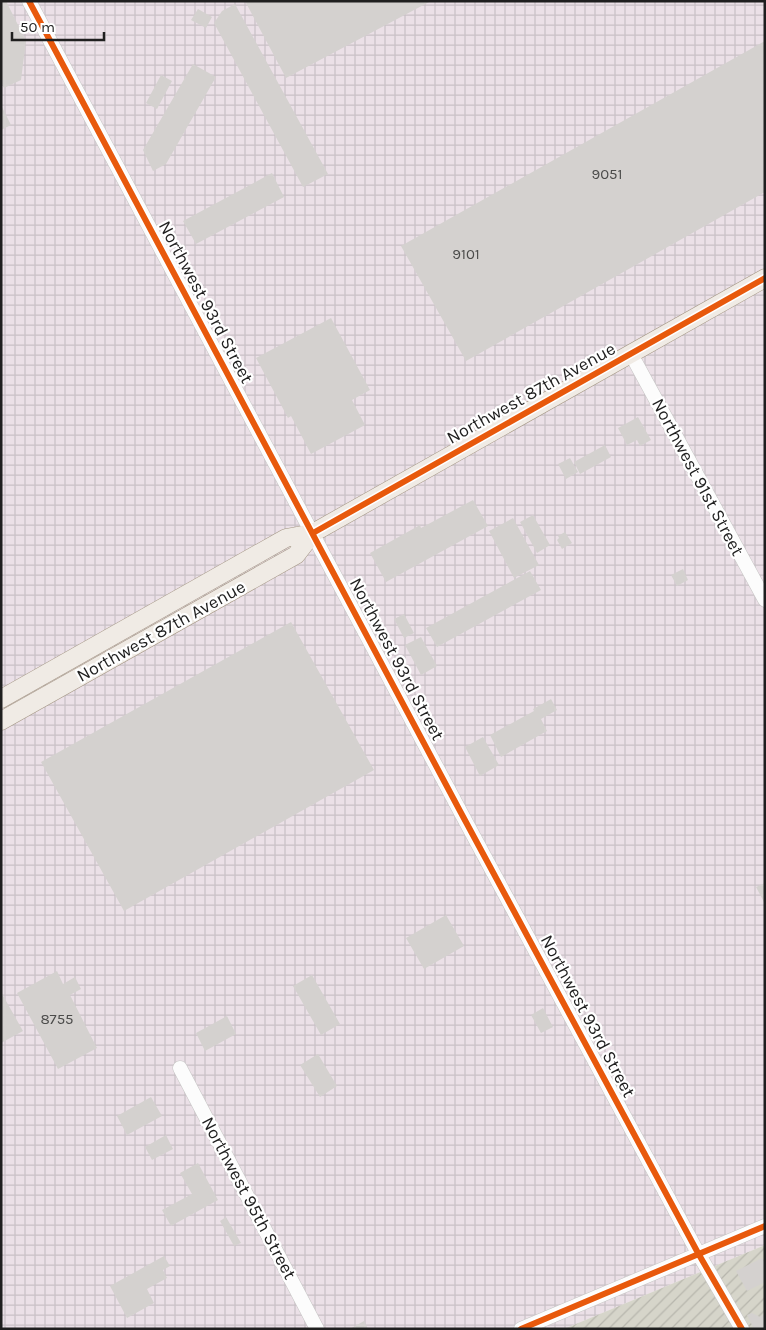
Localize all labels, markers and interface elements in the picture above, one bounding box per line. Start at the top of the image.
scale bar [12,10,105,42]
text: 50 m [20,18,55,36]
house number: 9051 [591,165,623,183]
street label: Northwest 93rd Street [154,217,258,387]
house number: 9101 [452,245,480,263]
street label: Northwest 87th Avenue [443,337,619,449]
street label: Northwest 91st Street [647,394,749,560]
street label: Northwest 93rd Street [345,574,449,744]
street label: Northwest 87th Avenue [73,575,249,687]
street label: Northwest 93rd Street [536,931,640,1101]
house number: 8755 [40,1010,74,1028]
street label: Northwest 95th Street [197,1113,301,1283]

